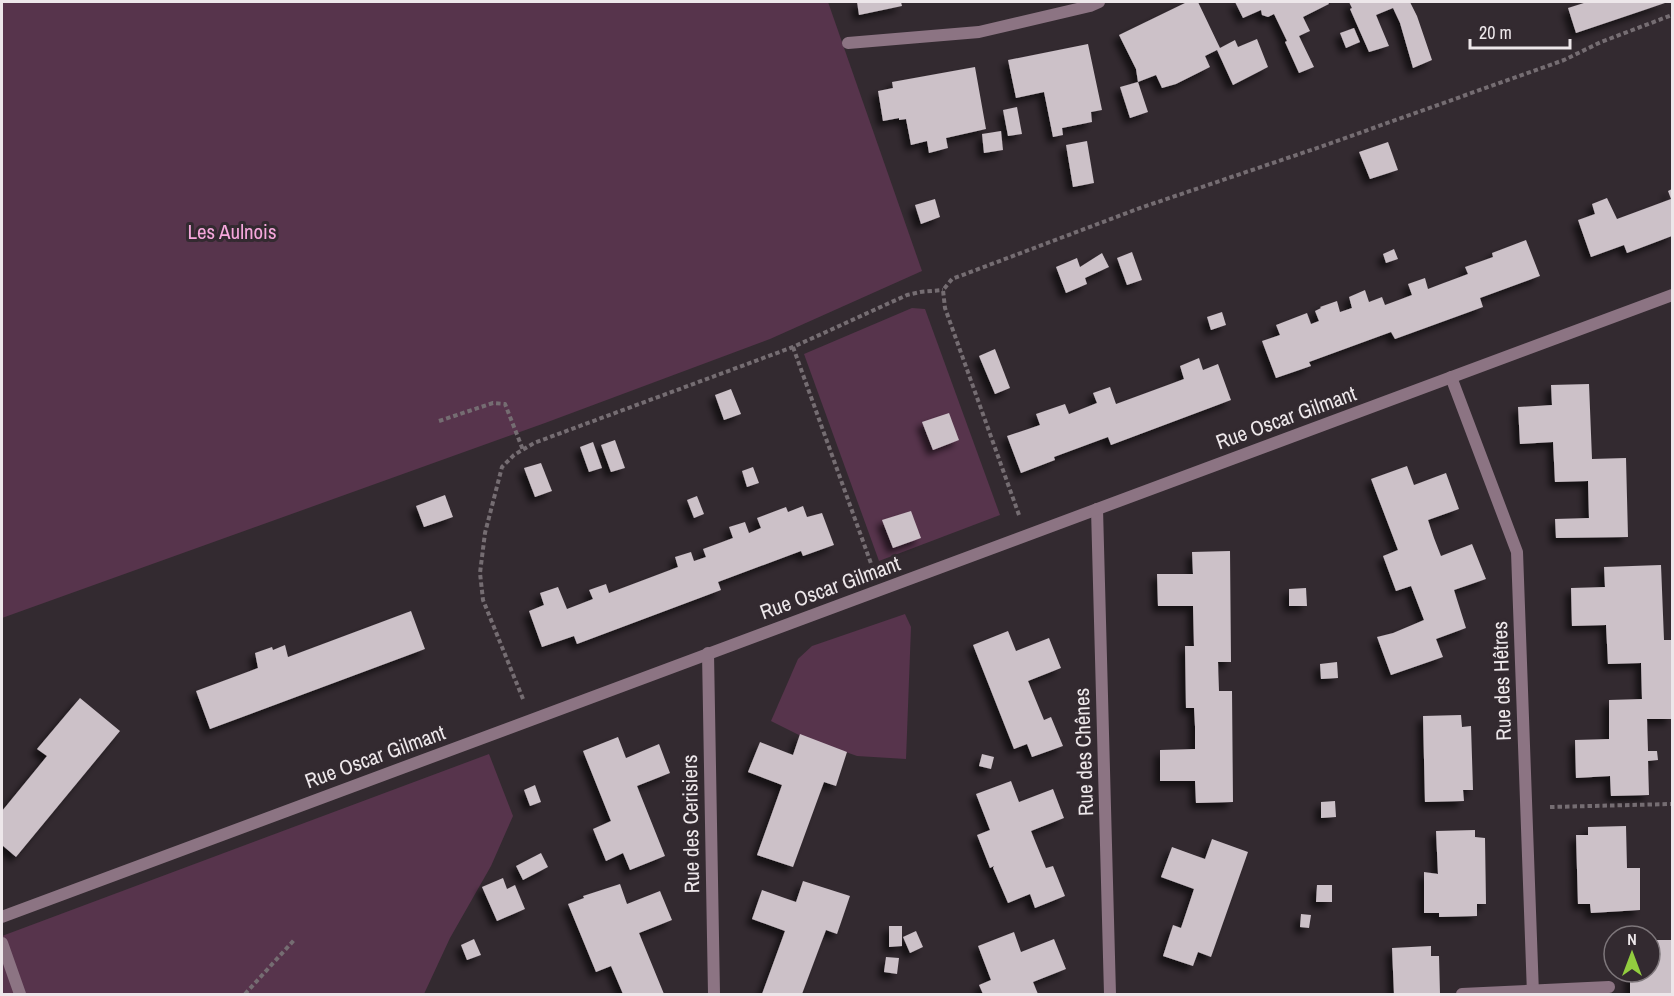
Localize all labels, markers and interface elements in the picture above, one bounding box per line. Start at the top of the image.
scale bar [1470,12,1570,50]
text: 20 m [1479,20,1512,45]
park label: Les Aulnois [187,217,277,246]
street label: Rue Oscar Gilmant [1212,379,1360,456]
street label: Rue Oscar Gilmant [756,549,904,626]
street label: Rue des Hêtres [1485,621,1518,741]
street label: Rue des Chênes [1067,687,1100,817]
street label: Rue Oscar Gilmant [301,718,449,795]
street label: Rue des Cerisiers [675,754,706,894]
north arrow [1602,924,1662,984]
text: N [1627,928,1637,950]

